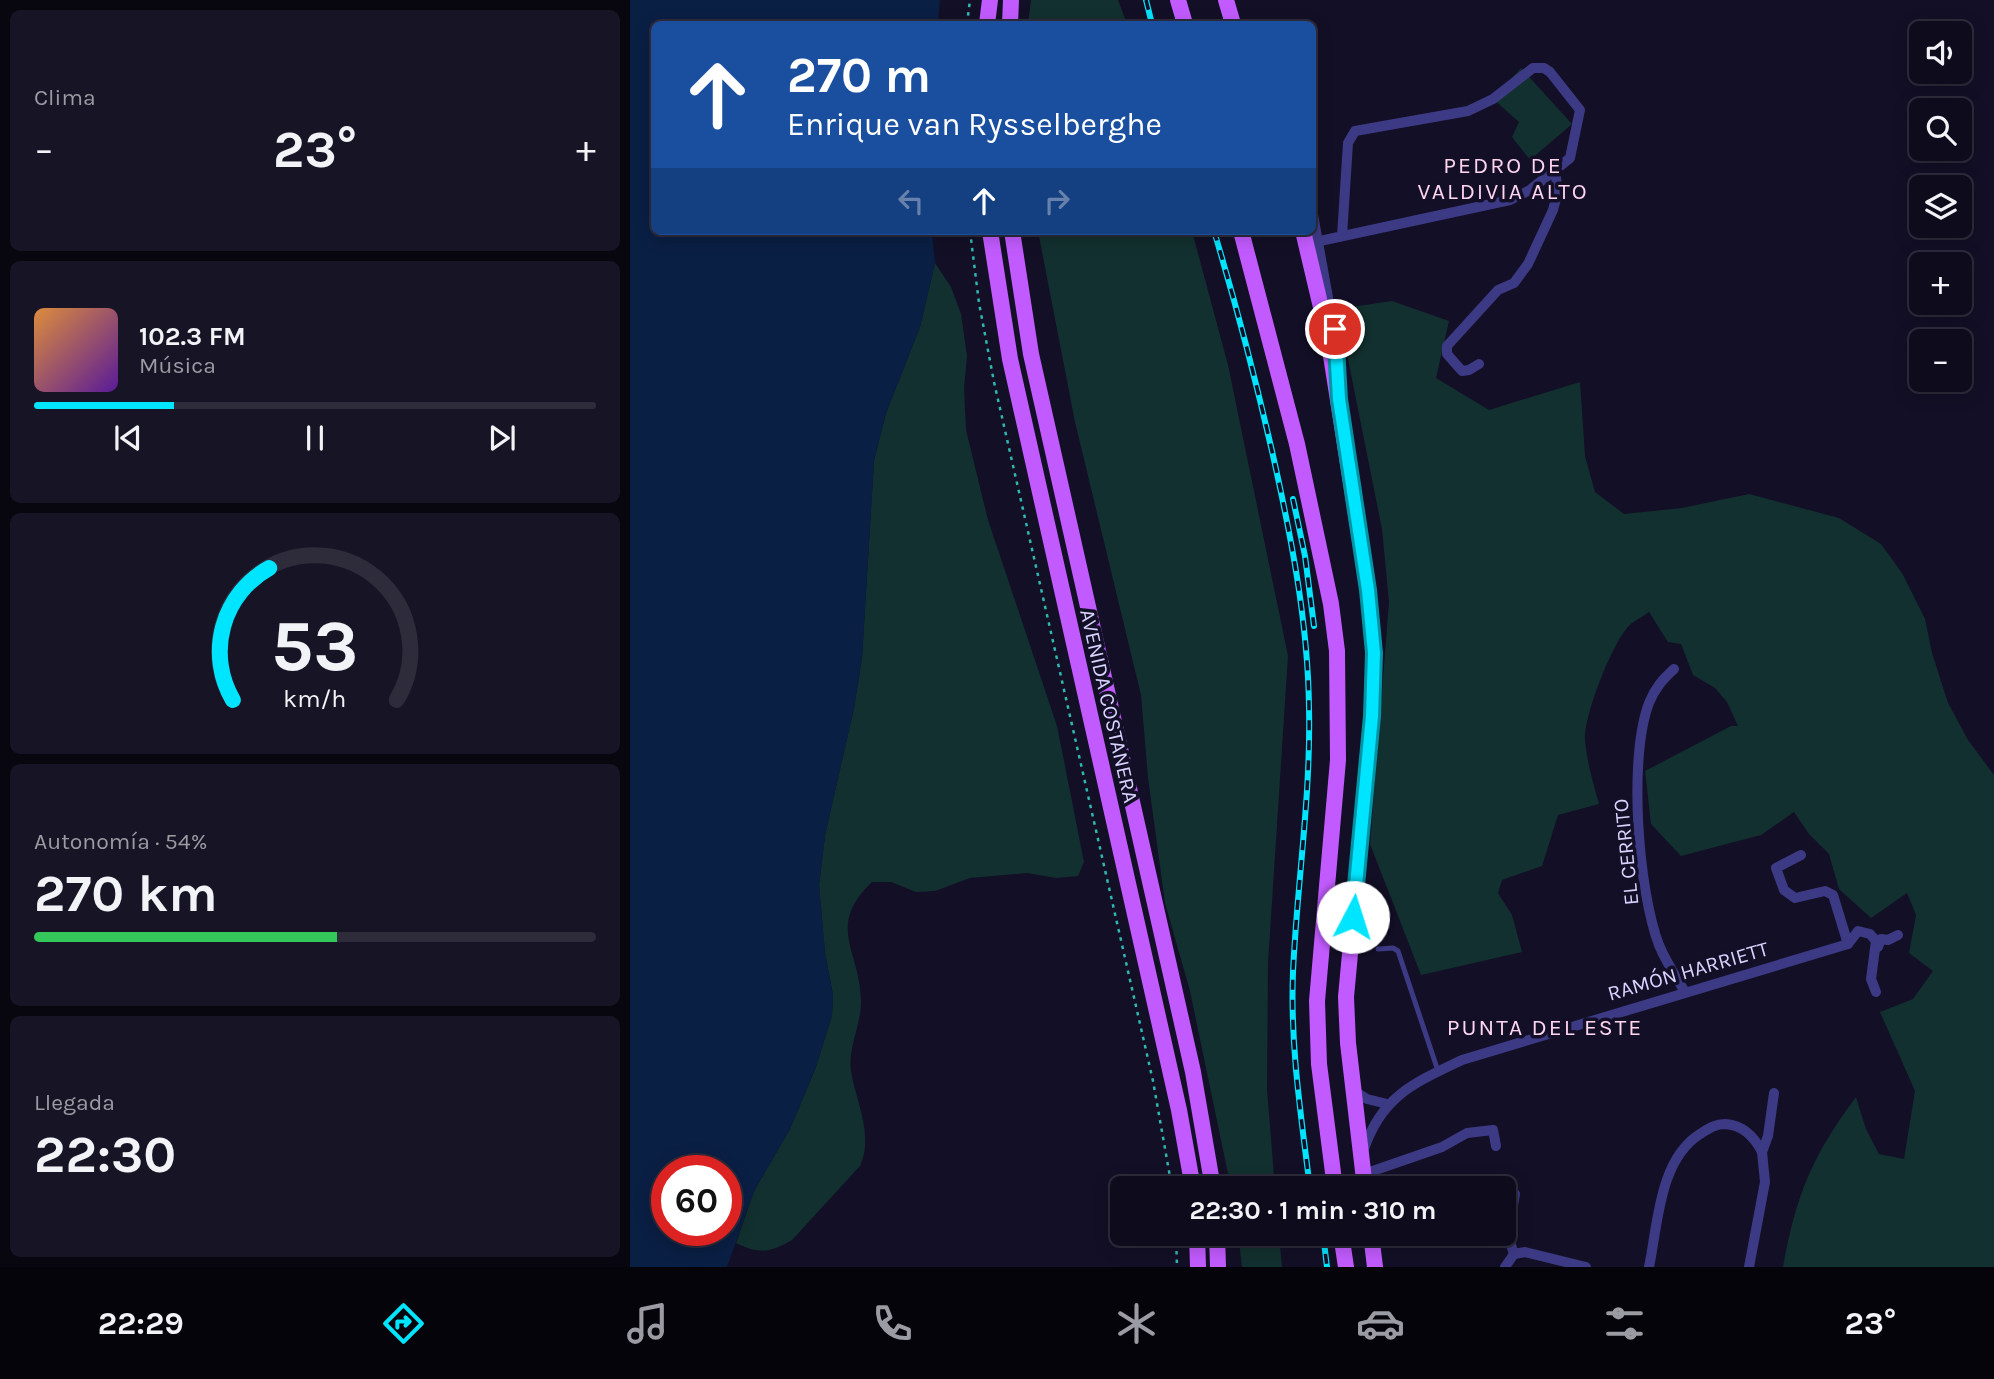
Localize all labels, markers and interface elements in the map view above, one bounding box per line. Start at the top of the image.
map controls [1909,21,1972,392]
button: sound [1909,21,1972,84]
text: 270 m [787,47,931,104]
icon: ahead [672,49,763,140]
text: Clima [34,84,96,111]
button: search [1909,98,1972,161]
text: Enrique van Rysselberghe [787,106,1162,143]
text: 23° [273,119,357,180]
text: − [34,127,54,172]
text: + [576,127,596,172]
district label: PEDRO DE VALDIVIA ALTO [1417,152,1589,205]
button: layers [1909,175,1972,238]
icon: left [892,182,930,220]
icon: ahead [965,182,1003,220]
icon: right [1038,182,1076,220]
button: + [1909,252,1972,315]
pin [1305,299,1365,359]
icon: arrive [1316,310,1354,348]
text: 102.3 FM [139,321,246,352]
button: − [1909,329,1972,392]
text: Música [139,352,216,379]
icon: previous [109,419,147,457]
icon: pause [296,419,334,457]
icon: next [483,419,521,457]
text: 53 [271,603,359,688]
street label: AVENIDA COSTANERA [1075,607,1143,805]
text: km/h [283,683,347,712]
street label: EL CERRITO [1608,798,1644,906]
text: Autonomía · 54% [34,828,207,855]
text: 270 km [34,863,217,924]
position arrow [1316,880,1390,954]
street label: RAMÓN HARRIETT [1605,936,1772,1005]
district label: PUNTA DEL ESTE [1447,1014,1643,1041]
text: Llegada [34,1089,115,1116]
text: 22:30 [34,1124,176,1185]
speed limit sign: 60 [651,1155,742,1246]
text: 22:30 · 1 min · 310 m [1190,1195,1436,1226]
icon: directions [379,1299,428,1348]
icon: music [623,1299,672,1348]
icon: phone [868,1299,917,1348]
icon: climate [1112,1299,1161,1348]
icon: car [1356,1299,1405,1348]
icon: filters [1600,1299,1649,1348]
text: 22:29 [98,1305,184,1342]
text: 23° [1845,1305,1896,1342]

